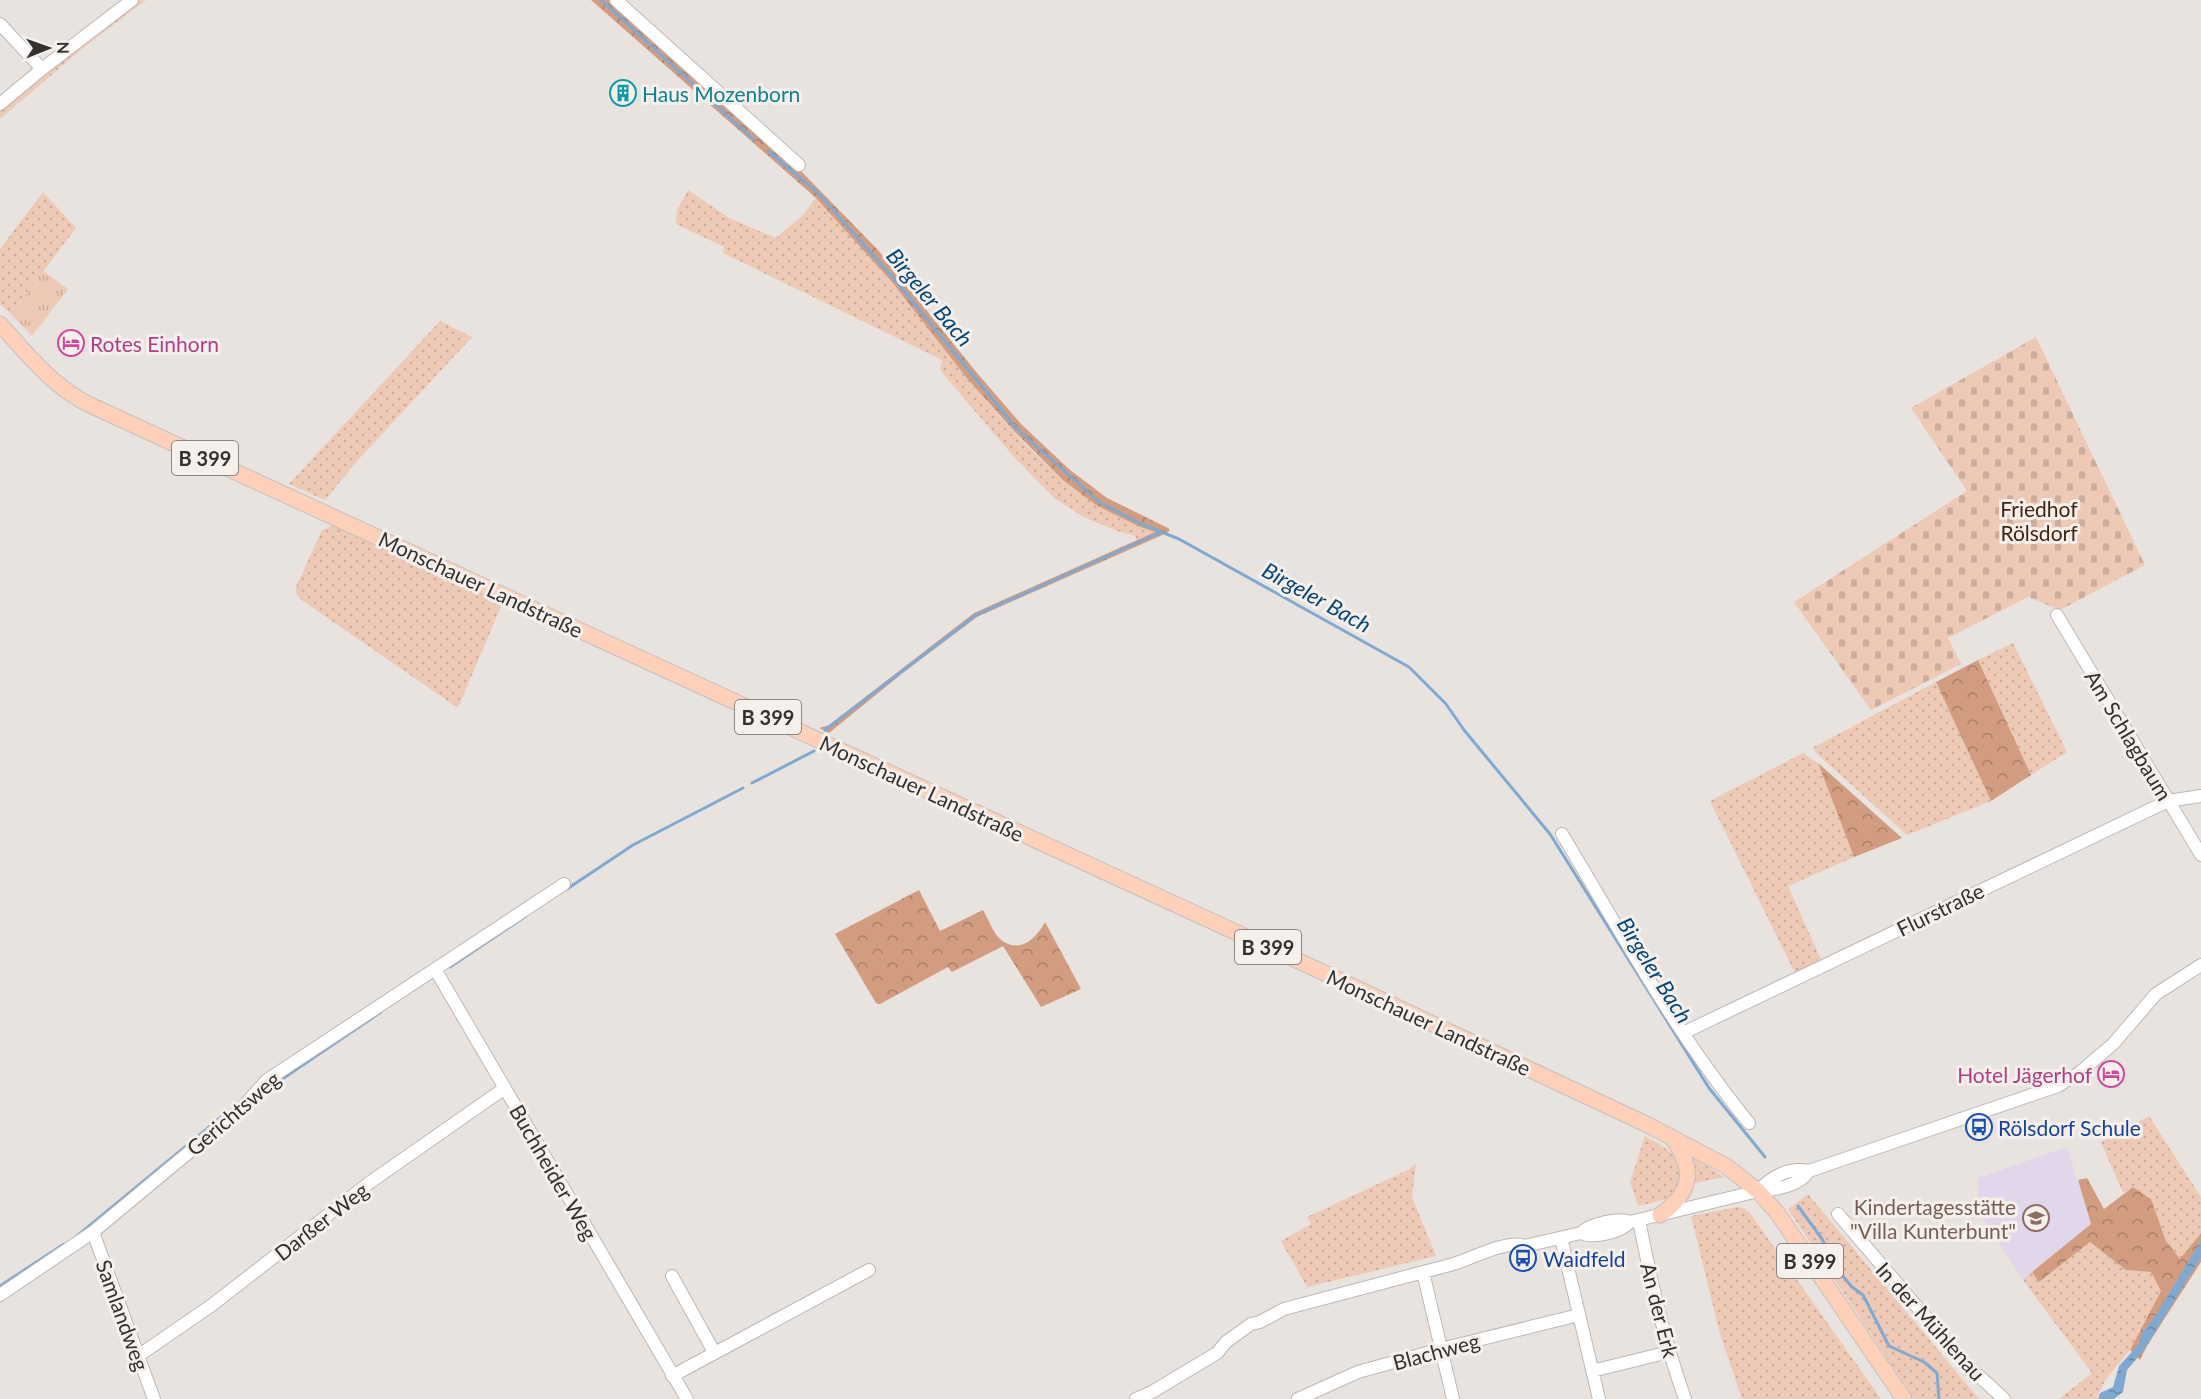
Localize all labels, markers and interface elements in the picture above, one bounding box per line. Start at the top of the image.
north arrow [18,18,78,78]
text: N [54,41,73,54]
building icon: Haus Mozenborn [608,78,638,108]
place label: Haus Mozenborn [642,81,800,106]
water label: Birgeler Bach [881,242,979,352]
hotel icon: Rotes Einhorn [56,328,86,358]
place label: Rotes Einhorn [90,331,219,356]
road number: B 399 [172,441,238,475]
park label: Friedhof Rölsdorf [2000,496,2078,545]
street label: Monschauer Landstraße [375,526,587,642]
water label: Birgeler Bach [1258,556,1376,638]
street label: Am Schlagbaum [2080,665,2178,805]
road number: B 399 [735,700,801,734]
street label: Monschauer Landstraße [816,730,1028,846]
street label: Flurstraße [1892,877,1988,941]
water label: Birgeler Bach [1612,912,1698,1028]
road number: B 399 [1235,930,1301,964]
street label: Monschauer Landstraße [1323,964,1535,1080]
hotel icon: Hotel Jägerhof [2096,1059,2126,1089]
place label: Hotel Jägerhof [1957,1062,2093,1087]
street label: Gerichtsweg [181,1066,285,1160]
street label: Buchheider Weg [505,1100,603,1244]
bus stop icon: Rölsdorf Schule [1964,1112,1994,1142]
place label: Rölsdorf Schule [1998,1115,2141,1140]
street label: Darßer Weg [269,1177,373,1265]
place label: Kindertagesstätte "Villa Kunterbunt" [1850,1194,2016,1243]
school or university icon: Kindertagesstätte "Villa Kunterbunt" [2021,1203,2051,1233]
bus stop icon: Waidfeld [1508,1243,1538,1273]
road number: B 399 [1777,1244,1843,1278]
place label: Waidfeld [1543,1246,1626,1271]
street label: Samlandweg [91,1256,155,1374]
street label: In der Mühlenau [1871,1257,1991,1385]
street label: An der Erk [1636,1260,1684,1360]
street label: Blachweg [1390,1327,1482,1375]

